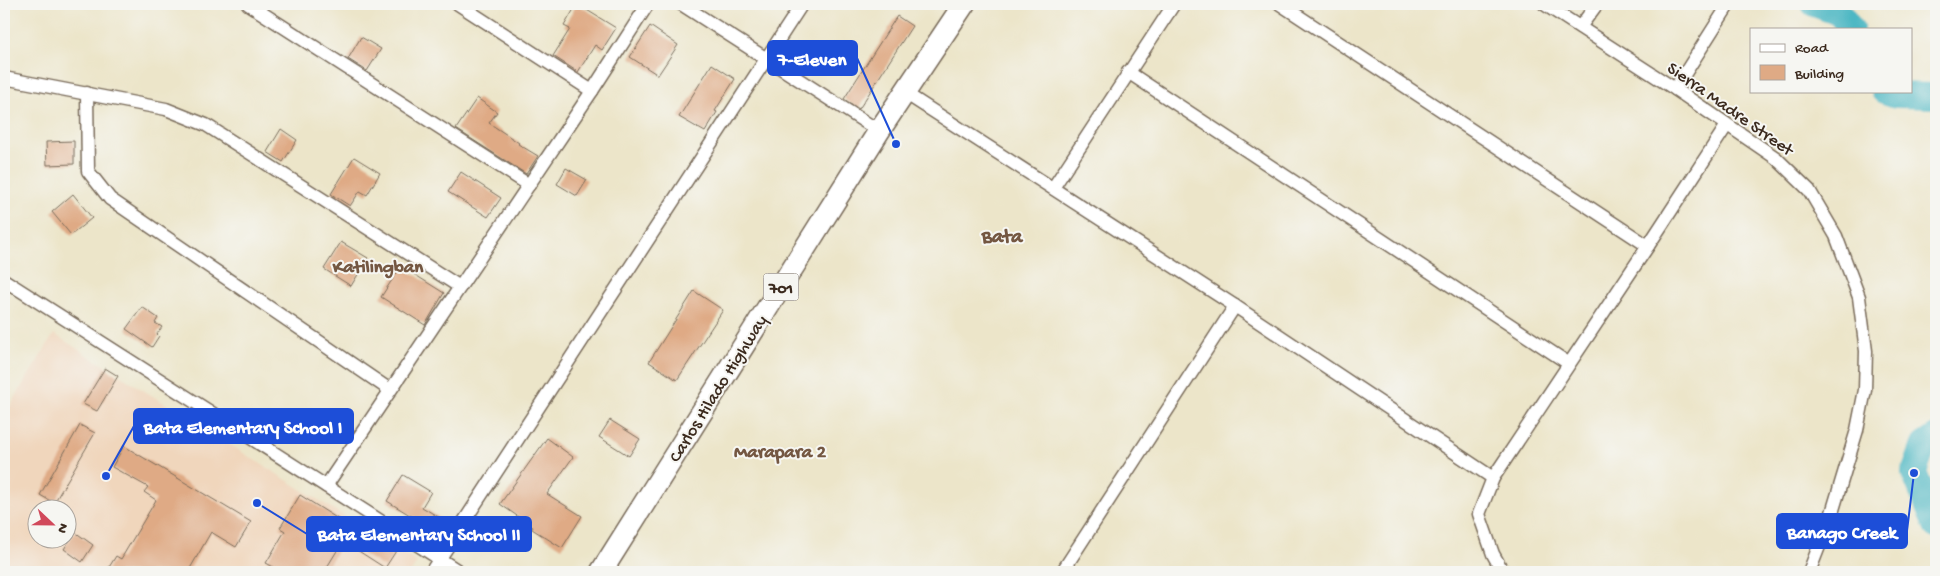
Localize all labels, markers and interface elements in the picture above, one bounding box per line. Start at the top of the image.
legend [1750,28,1912,92]
text: Road [1795,40,1829,58]
callout: 7-Eleven [768,41,857,75]
text: 7-Eleven [777,50,847,73]
street label: Sierra Madre Street [1662,59,1798,162]
text: Building [1794,66,1844,84]
district label: Bata [981,227,1023,250]
district label: Katilingban [332,257,424,280]
road number: 701 [764,274,798,300]
street label: Carlos Hilado Highway [665,312,773,467]
callout: Bata Elementary School I [134,409,353,443]
text: Bata Elementary School I [143,418,342,441]
district label: Marapara 2 [734,442,827,465]
north arrow [28,498,78,548]
callout: Banago Creek [1777,514,1907,548]
callout: Bata Elementary School II [307,517,531,551]
text: N [52,521,71,535]
text: Banago Creek [1786,523,1900,546]
text: Bata Elementary School II [316,525,521,548]

